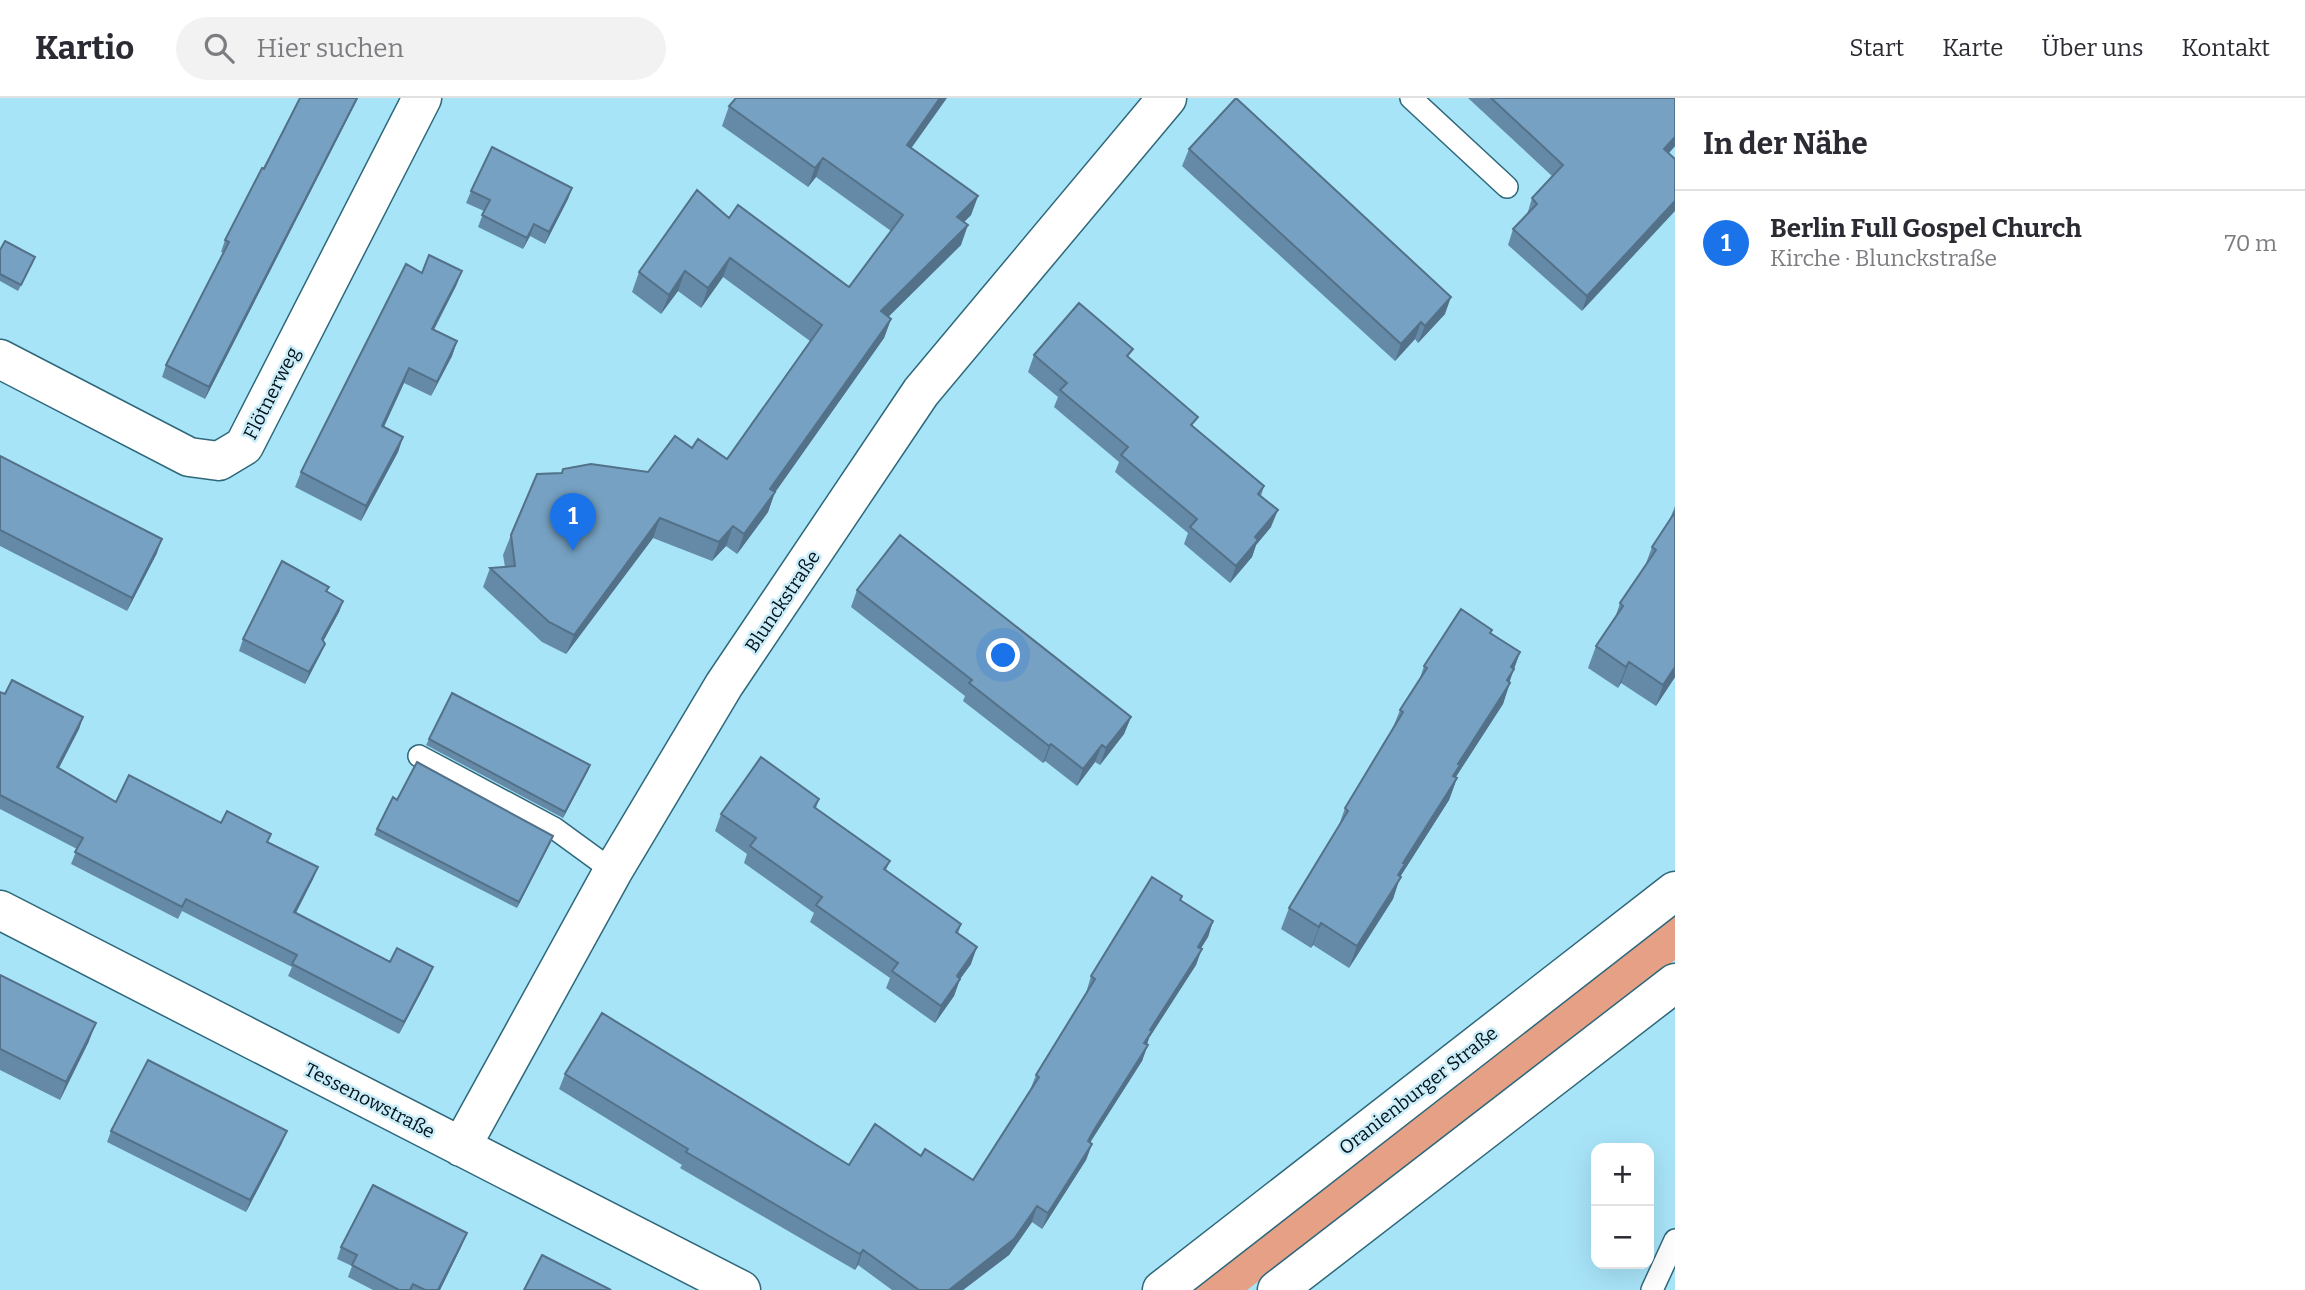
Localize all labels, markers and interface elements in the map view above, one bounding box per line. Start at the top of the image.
search box [176,17,666,80]
text: Kartio [35,28,134,68]
icon: search [200,29,238,67]
text: Hier suchen [256,33,404,64]
text: Start [1849,34,1904,62]
text: Karte [1942,34,2004,62]
text: Über uns [2042,34,2144,62]
text: Kontakt [2182,34,2270,62]
text: In der Nähe [1703,126,1868,162]
text: Berlin Full Gospel Church [1770,213,2082,244]
text: 1 [1721,229,1731,257]
text: 70 m [2225,229,2277,257]
text: Kirche · Blunckstraße [1770,244,1997,272]
street label: Flötnerweg [238,343,305,443]
pin: 1 [550,493,596,551]
street label: Blunckstraße [740,546,825,656]
your location [986,638,1020,672]
street label: Oranienburger Straße [1335,1021,1502,1159]
street label: Tessenowstraße [301,1058,439,1143]
map controls [1591,1143,1654,1269]
button: + [1591,1143,1654,1206]
button: − [1591,1206,1654,1269]

